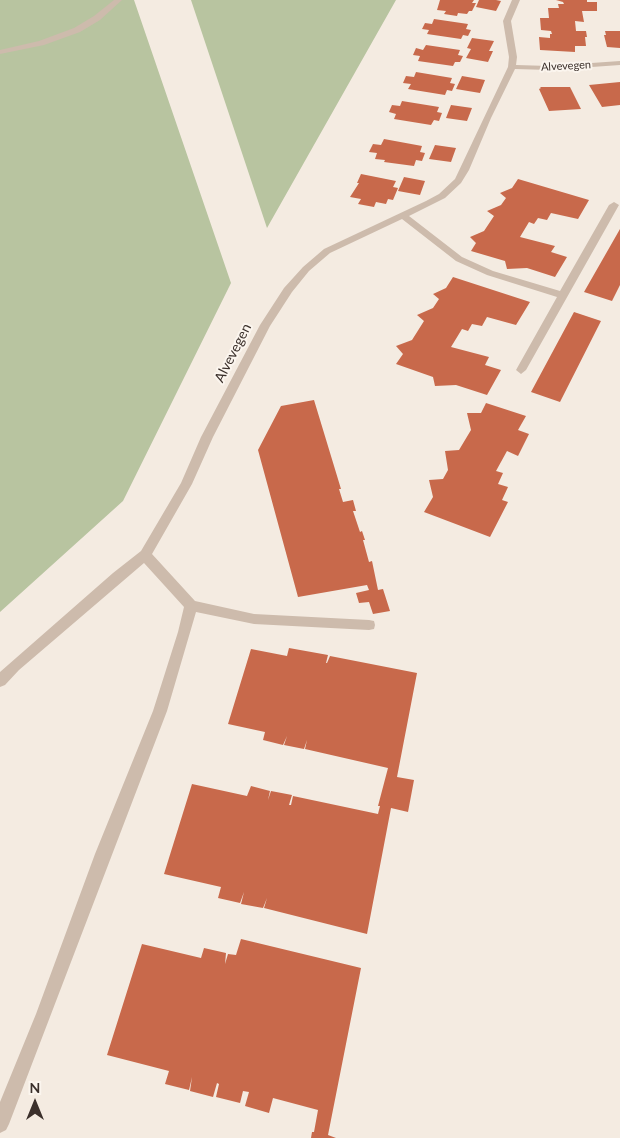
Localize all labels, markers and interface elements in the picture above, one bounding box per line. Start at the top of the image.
street label: Alvevegen [541,58,591,74]
street label: Alvevegen [211,321,255,385]
north arrow [10,1078,60,1128]
text: N [30,1079,40,1096]

